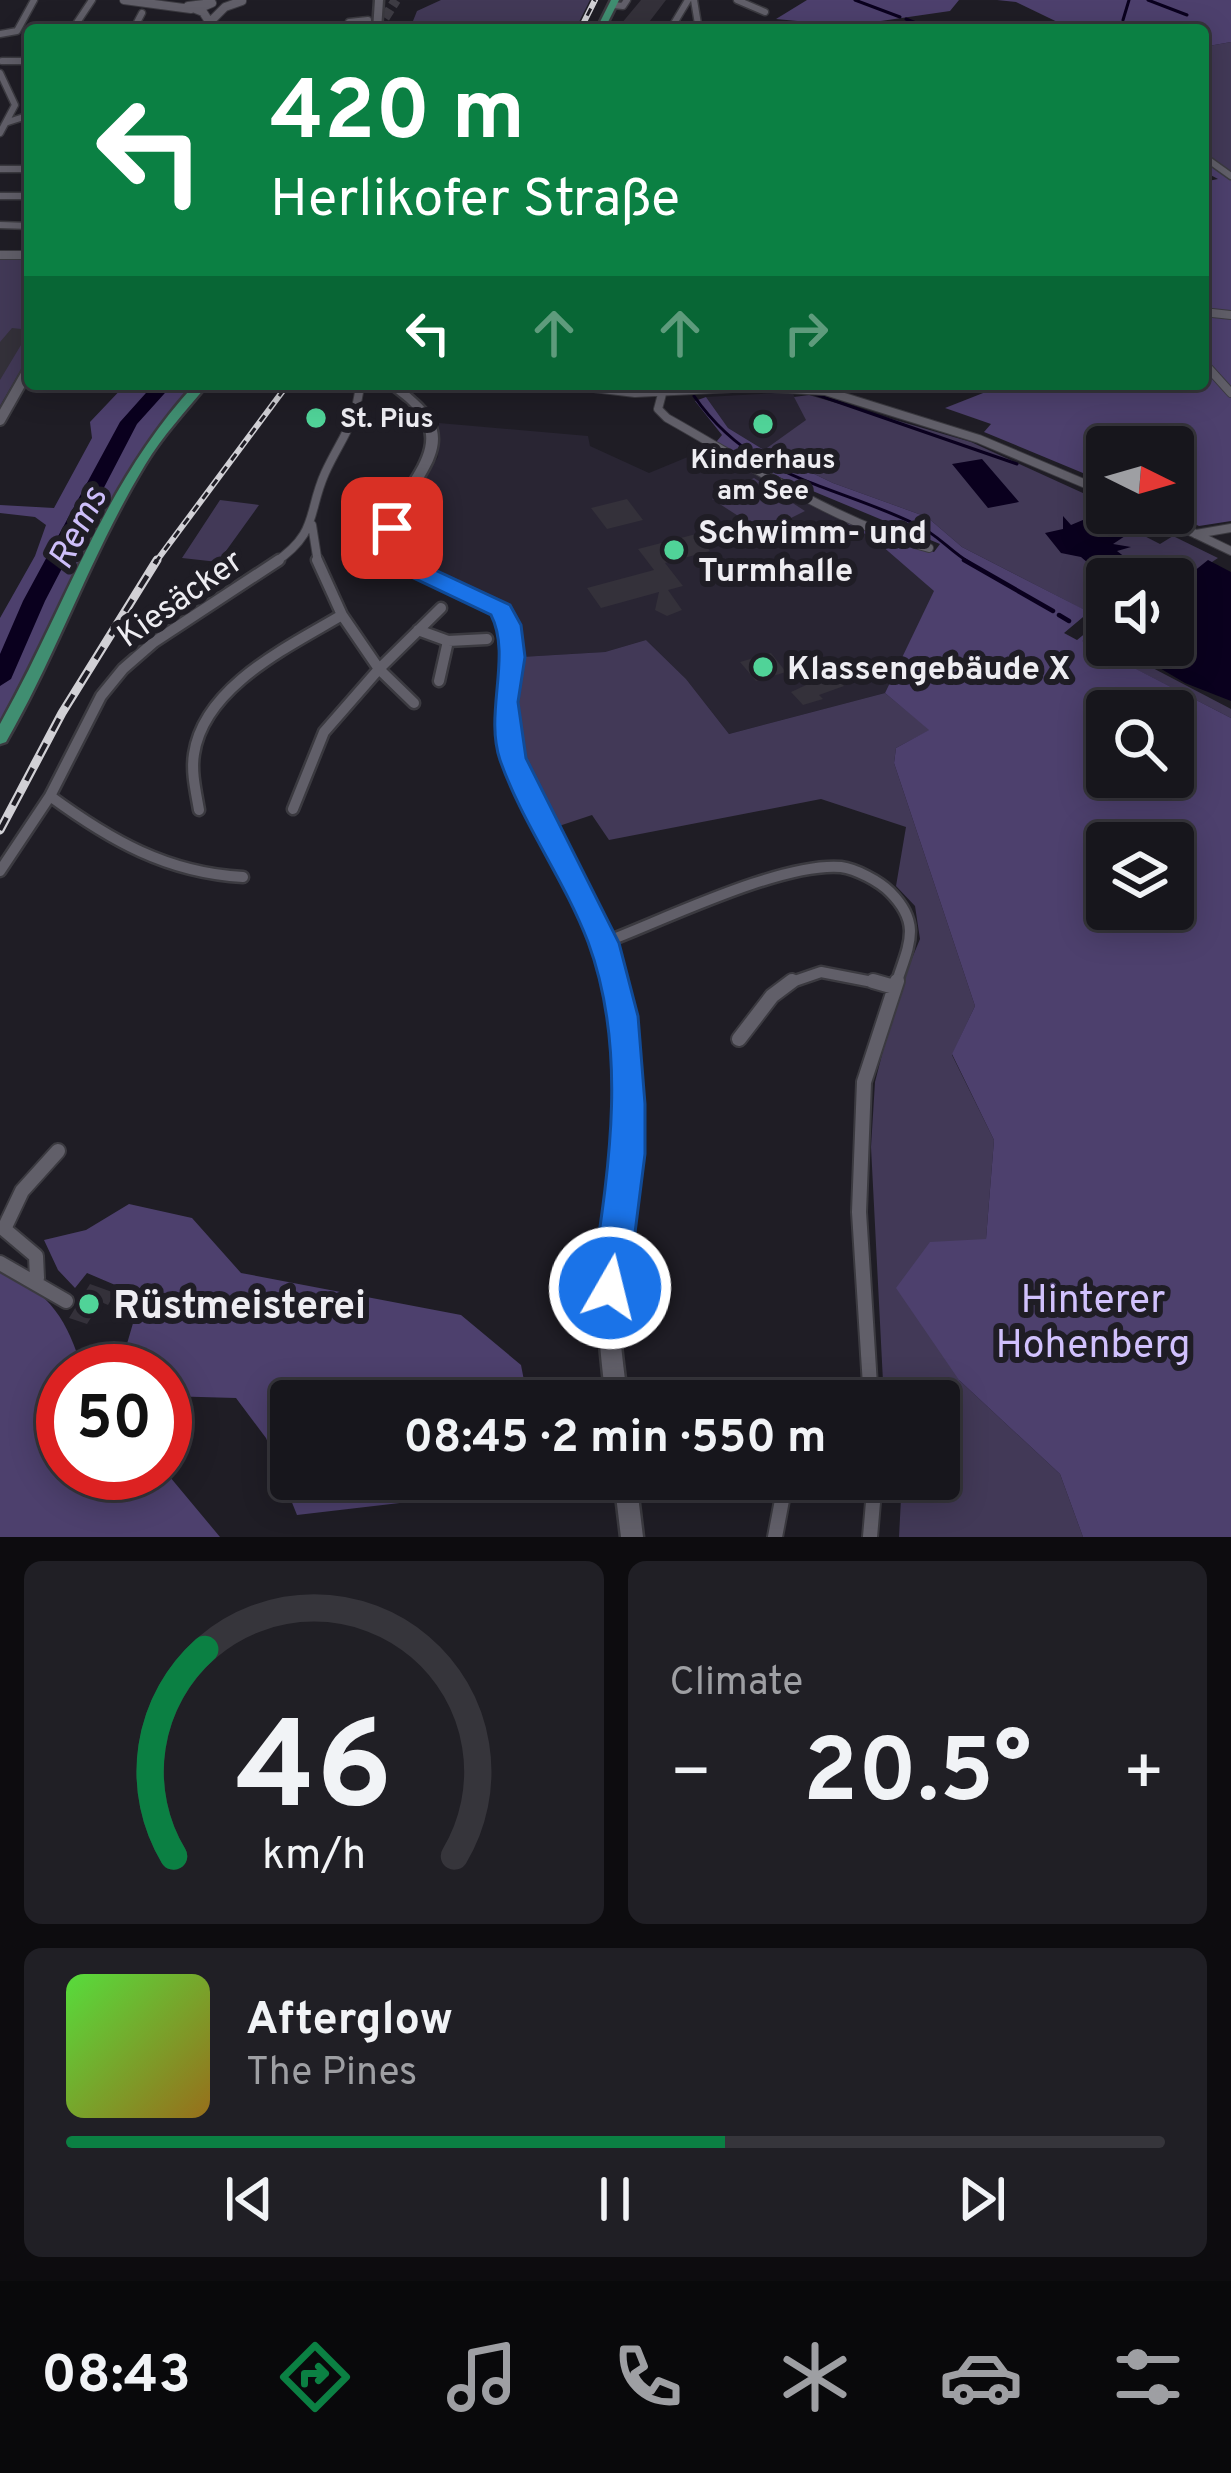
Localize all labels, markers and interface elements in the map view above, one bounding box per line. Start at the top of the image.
text: 420 m [270,63,525,169]
icon: left [72,72,228,228]
text: Herlikofer Straße [270,167,680,236]
icon: left [395,300,461,366]
icon: ahead [521,300,587,366]
icon: ahead [647,300,713,366]
icon: right [773,300,839,366]
place label: St. Pius [340,403,434,437]
marker: St. Pius [303,405,329,431]
marker: Kinderhaus am See [750,411,776,437]
north arrow [1086,426,1194,534]
map controls [1086,426,1194,930]
place label: Kinderhaus am See [690,444,836,509]
pin [341,477,443,579]
water label: Rems [39,479,120,578]
icon: arrive [359,495,425,561]
place label: Schwimm- und Turmhalle [698,514,927,594]
marker: Schwimm- und Turmhalle [661,537,687,563]
street label: Kiesäcker [110,542,252,659]
button: sound [1086,558,1194,666]
place label: Klassengebäude X [787,650,1071,692]
marker: Klassengebäude X [750,654,776,680]
button: search [1086,690,1194,798]
button: layers [1086,822,1194,930]
position arrow [547,1225,673,1351]
park label: Hinterer Hohenberg [995,1278,1191,1372]
place label: Rüstmeisterei [113,1284,366,1333]
marker: Rüstmeisterei [76,1291,102,1317]
speed limit sign: 50 [36,1344,192,1500]
text: 08:45 · 2 min · 550 m [404,1411,826,1468]
text: Climate [670,1660,803,1709]
text: 46 [235,1695,392,1853]
text: 20.5° [803,1720,1032,1833]
text: − [670,1735,712,1818]
text: + [1122,1735,1165,1818]
text: km/h [262,1829,366,1883]
text: Afterglow [246,1993,453,2050]
text: The Pines [246,2050,417,2099]
icon: previous [216,2166,282,2232]
icon: pause [582,2166,648,2232]
icon: next [949,2166,1015,2232]
icon: directions [273,2335,357,2419]
icon: music [440,2335,524,2419]
icon: phone [606,2335,690,2419]
icon: climate [773,2335,857,2419]
icon: car [939,2335,1023,2419]
icon: filters [1106,2335,1190,2419]
text: 08:43 [41,2343,191,2412]

